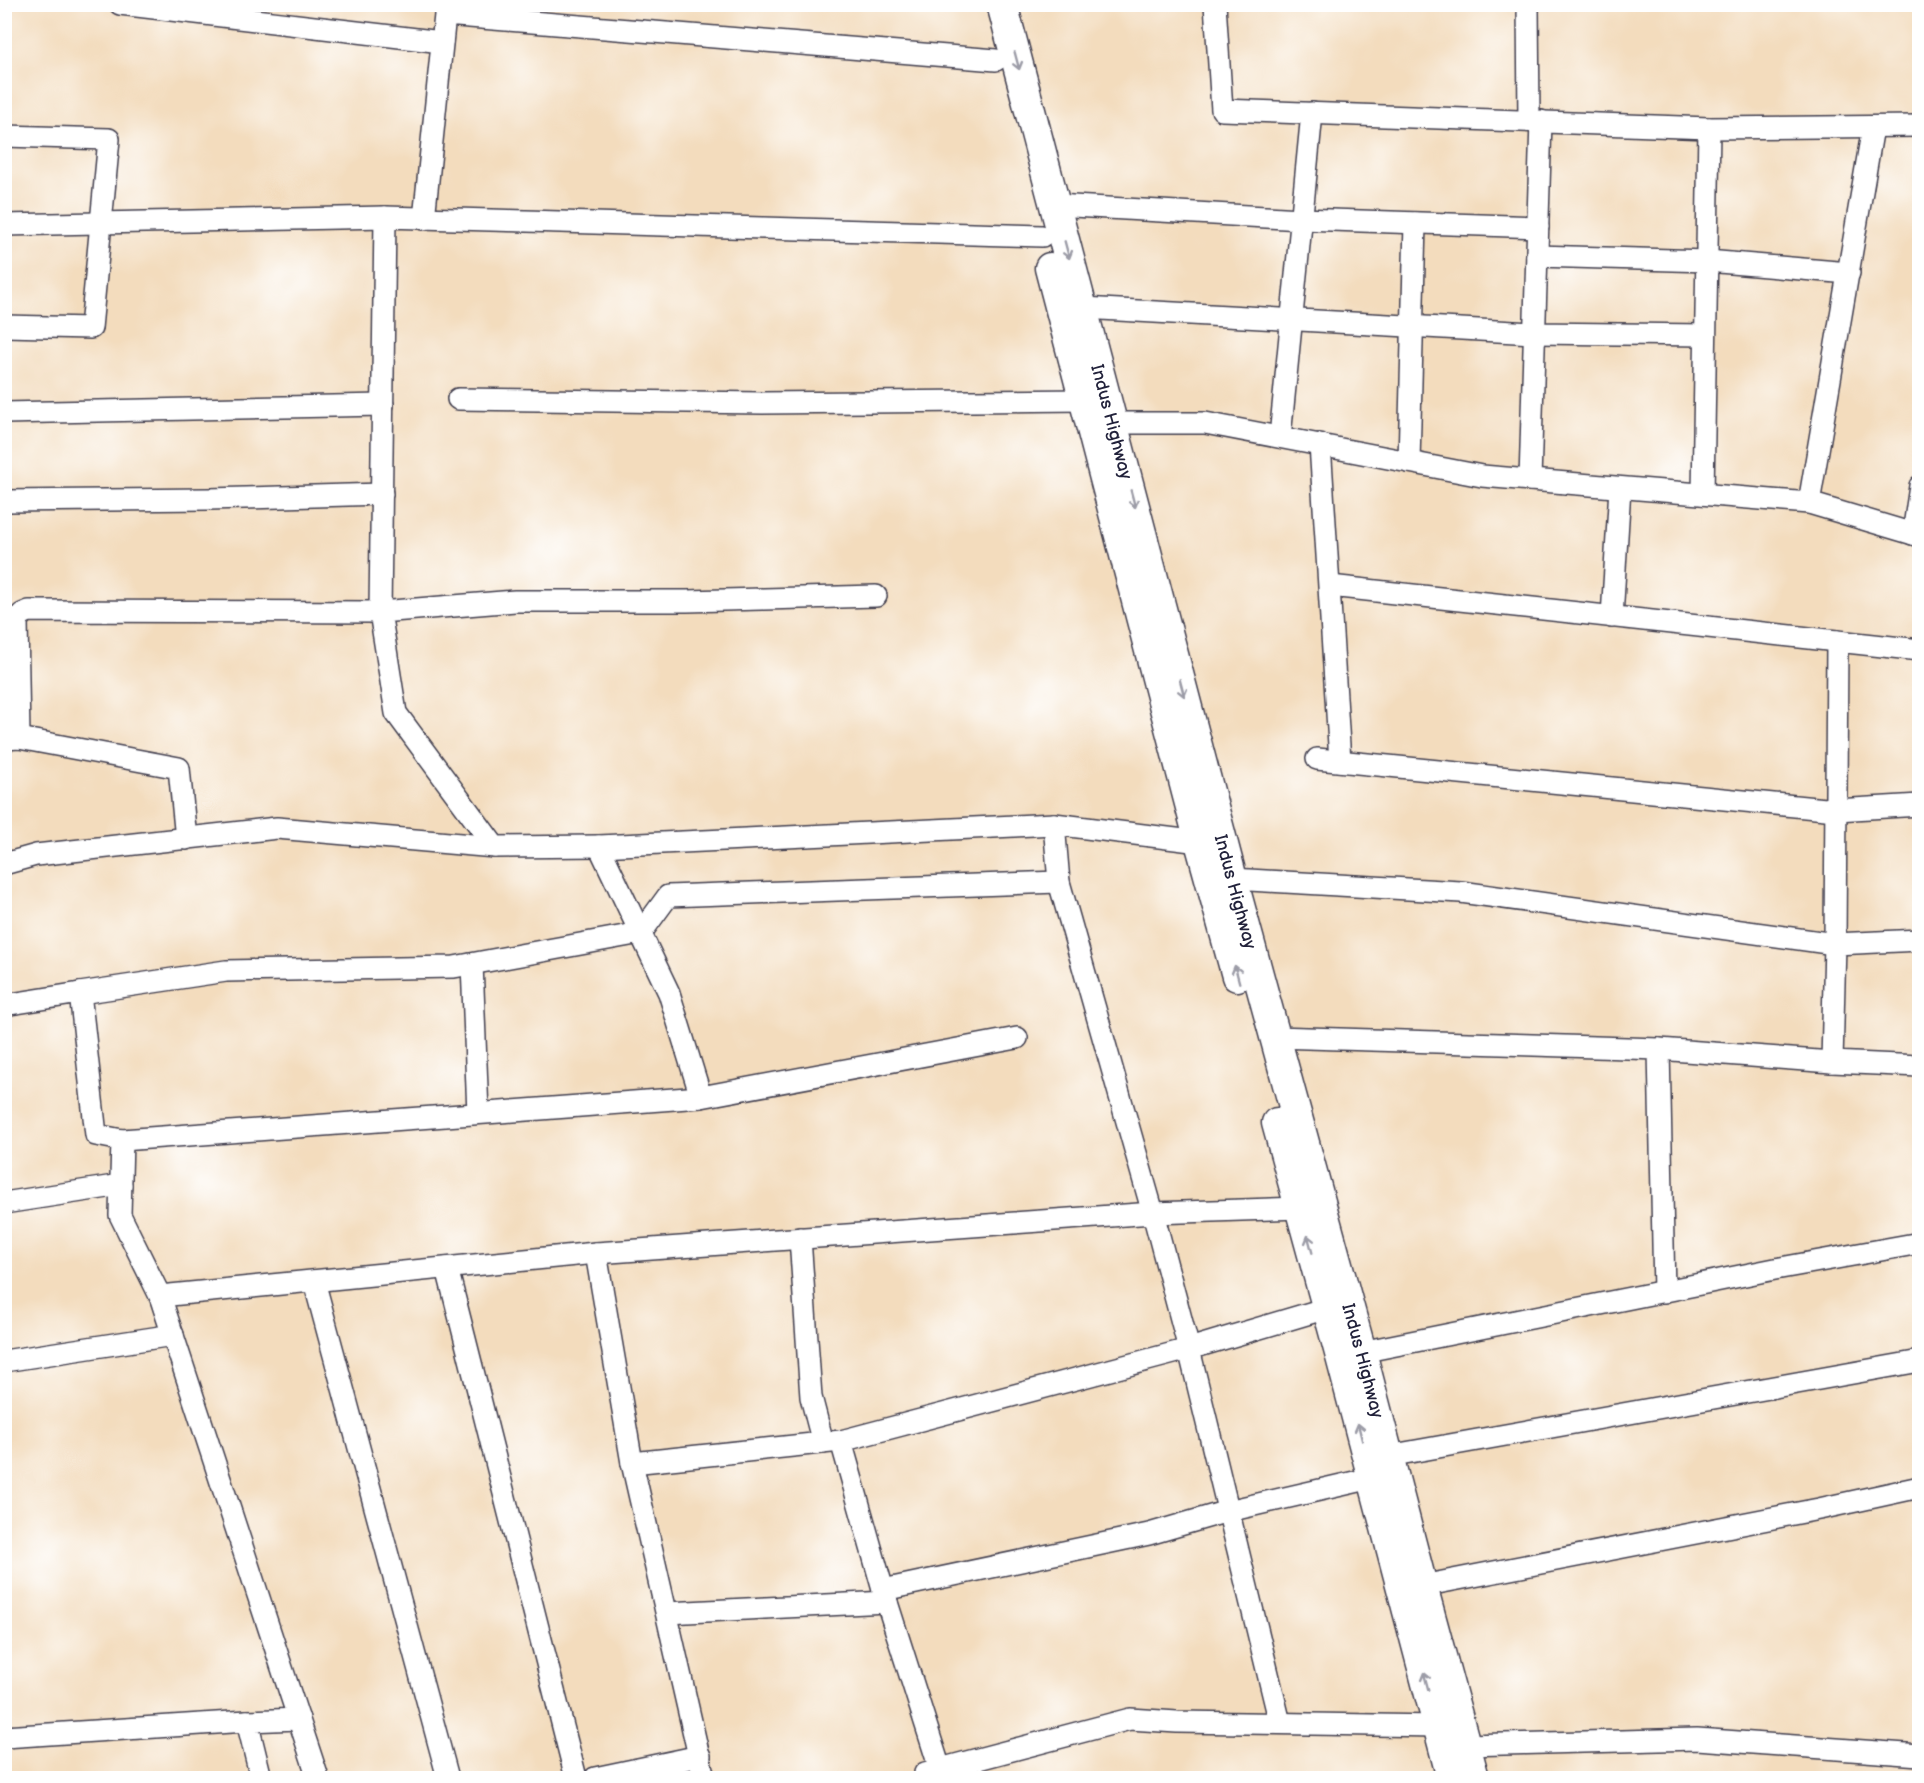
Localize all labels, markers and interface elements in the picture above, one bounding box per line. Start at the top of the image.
one-way arrow [1012,51,1023,70]
one-way arrow [1062,240,1073,259]
street label: Indus Highway [1087,362,1137,482]
one-way arrow [1127,489,1139,508]
one-way arrow [1176,678,1188,697]
street label: Indus Highway [1210,832,1261,952]
one-way arrow [1230,965,1242,984]
one-way arrow [1304,1234,1315,1253]
street label: Indus Highway [1338,1301,1389,1421]
one-way arrow [1354,1423,1365,1442]
one-way arrow [1419,1672,1431,1691]

